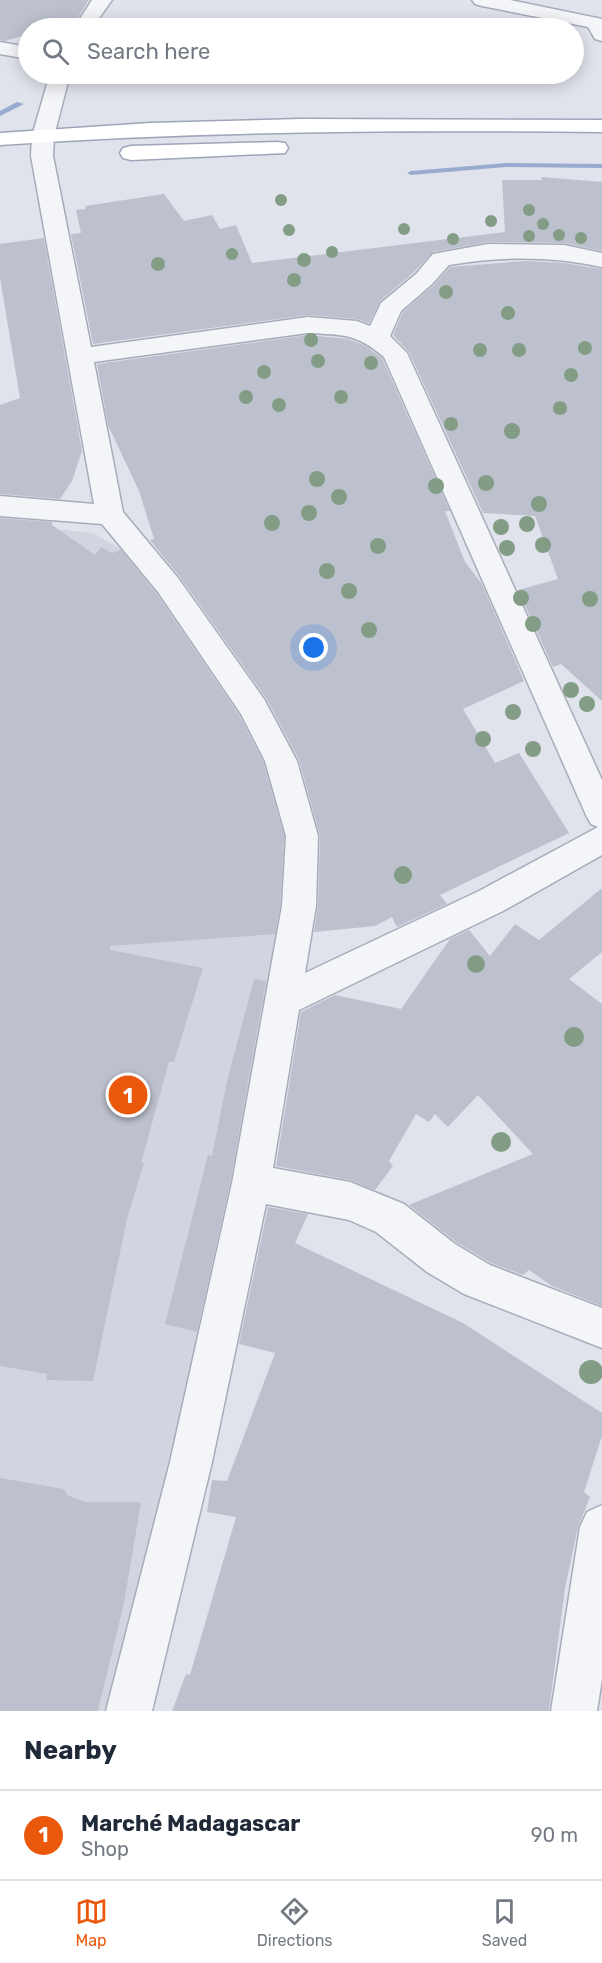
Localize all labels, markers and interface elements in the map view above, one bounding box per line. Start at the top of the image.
search box [18,18,584,84]
icon: search [39,35,72,68]
text: Search here [87,38,210,65]
your location [299,633,328,662]
pin: 1 [108,1072,148,1118]
text: Nearby [24,1735,117,1766]
text: Marché Madagascar [81,1810,300,1837]
text: 1 [39,1823,48,1847]
text: 90 m [531,1823,578,1847]
text: Shop [81,1837,129,1861]
tab: Map [75,1895,108,1950]
tab: Directions [257,1895,333,1950]
tab: Saved [482,1895,527,1950]

